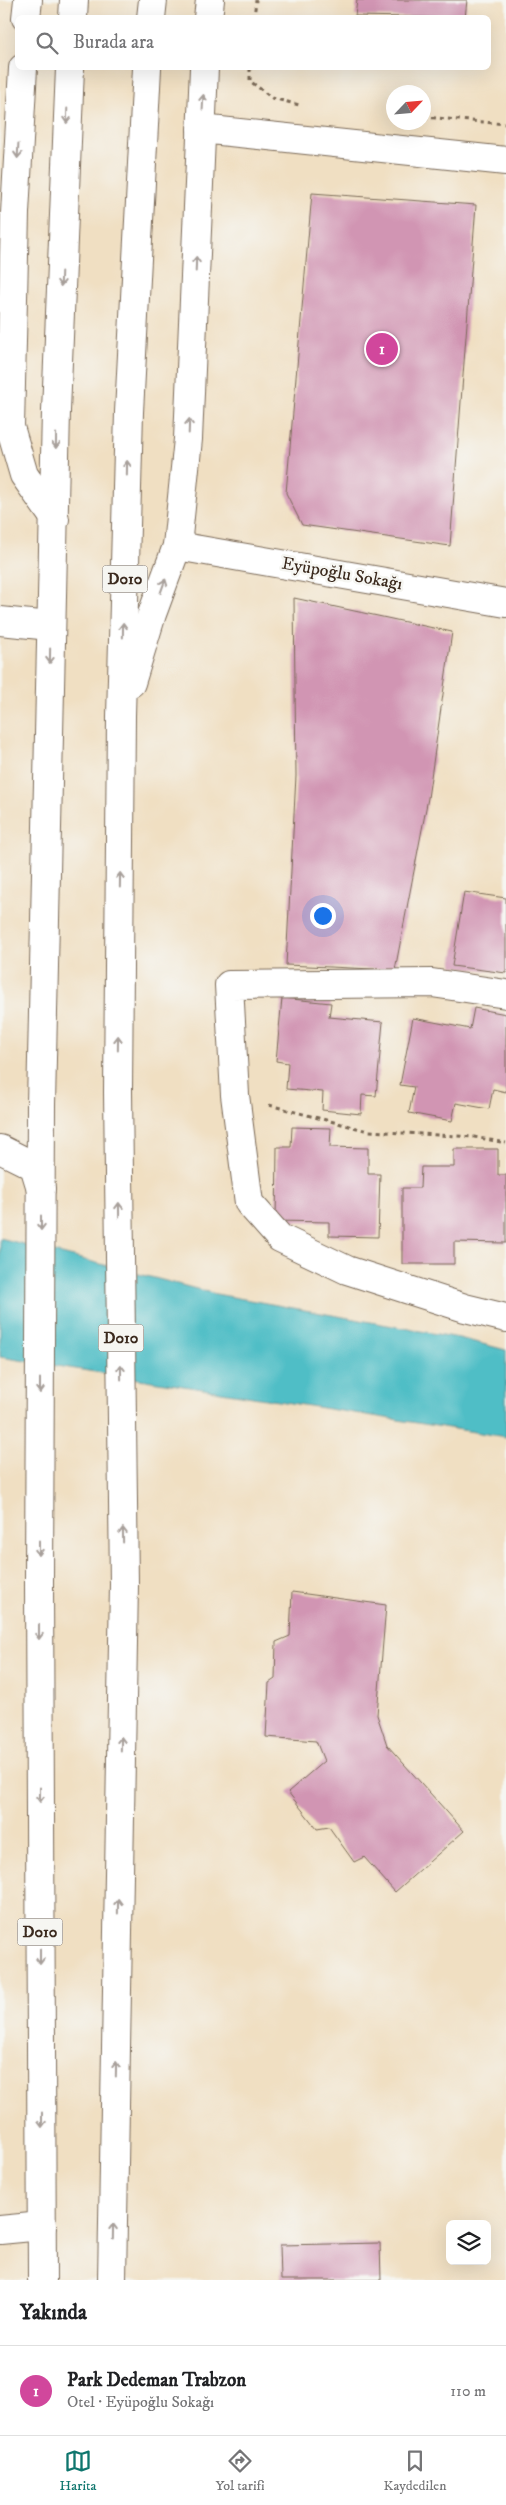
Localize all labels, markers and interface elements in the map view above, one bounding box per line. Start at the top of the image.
search box [15,15,491,70]
icon: search [33,29,61,57]
text: Burada ara [73,31,154,54]
north arrow [386,85,431,130]
one-way arrow [198,94,207,110]
one-way arrow [62,108,71,124]
one-way arrow [14,143,23,159]
one-way arrow [191,256,200,272]
one-way arrow [56,270,66,286]
pin: 1 [366,330,398,368]
one-way arrow [184,419,194,435]
one-way arrow [51,432,61,449]
one-way arrow [122,460,132,476]
street label: Eyüpoğlu Sokağı [280,553,404,595]
road number: D010 [102,566,148,592]
one-way arrow [159,579,168,594]
one-way arrow [119,623,128,639]
one-way arrow [46,648,55,664]
one-way arrow [115,873,125,889]
your location [310,903,336,929]
one-way arrow [113,1035,123,1052]
one-way arrow [114,1202,124,1218]
one-way arrow [36,1215,46,1231]
road number: D010 [98,1325,144,1352]
one-way arrow [116,1365,126,1381]
one-way arrow [35,1378,45,1394]
one-way arrow [118,1527,128,1544]
one-way arrow [34,1540,44,1556]
one-way arrow [34,1624,44,1640]
one-way arrow [116,1736,126,1752]
one-way arrow [35,1786,45,1802]
one-way arrow [113,1899,123,1915]
road number: D010 [18,1918,62,1945]
one-way arrow [36,1949,45,1965]
one-way arrow [111,2061,120,2077]
one-way arrow [37,2111,47,2127]
map controls [446,2220,491,2265]
button: layers [446,2220,491,2265]
one-way arrow [108,2224,118,2240]
text: Yakında [20,2300,87,2326]
text: Park Dedeman Trabzon [67,2369,246,2392]
text: 1 [33,2381,39,2401]
text: 110 m [450,2381,486,2401]
text: Otel · Eyüpoğlu Sokağı [67,2392,214,2412]
tab: Harita [59,2447,96,2495]
tab: Yol tarifi [215,2447,265,2495]
tab: Kaydedilen [384,2447,446,2495]

